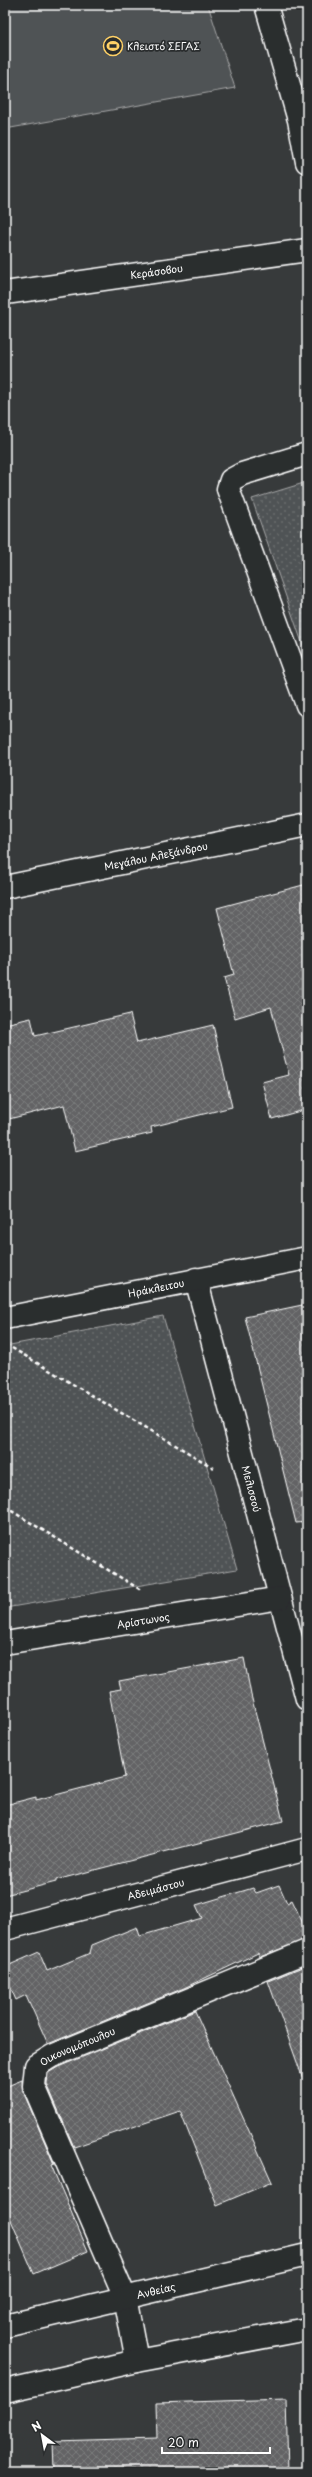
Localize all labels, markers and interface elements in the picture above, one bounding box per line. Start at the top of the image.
sports icon: Κλειστό ΣΕΓΑΣ [102,35,124,57]
place label: Κλειστό ΣΕΓΑΣ [127,38,200,53]
street label: Κεράσοβου [129,260,184,282]
street label: Μεγάλου Αλεξάνδρου [103,838,209,873]
street label: Ηράκλειτου [126,1274,186,1300]
street label: Μελισσού [239,1464,265,1514]
street label: Αρίστωνος [116,1608,170,1632]
street label: Αδειμάστου [125,1874,186,1903]
street label: Οικονομόπουλου [36,2023,117,2069]
street label: Ανθείας [135,2278,177,2302]
north arrow [22,2415,62,2455]
text: N [28,2416,45,2436]
scale bar [162,2429,270,2455]
text: 20 m [168,2433,199,2451]

